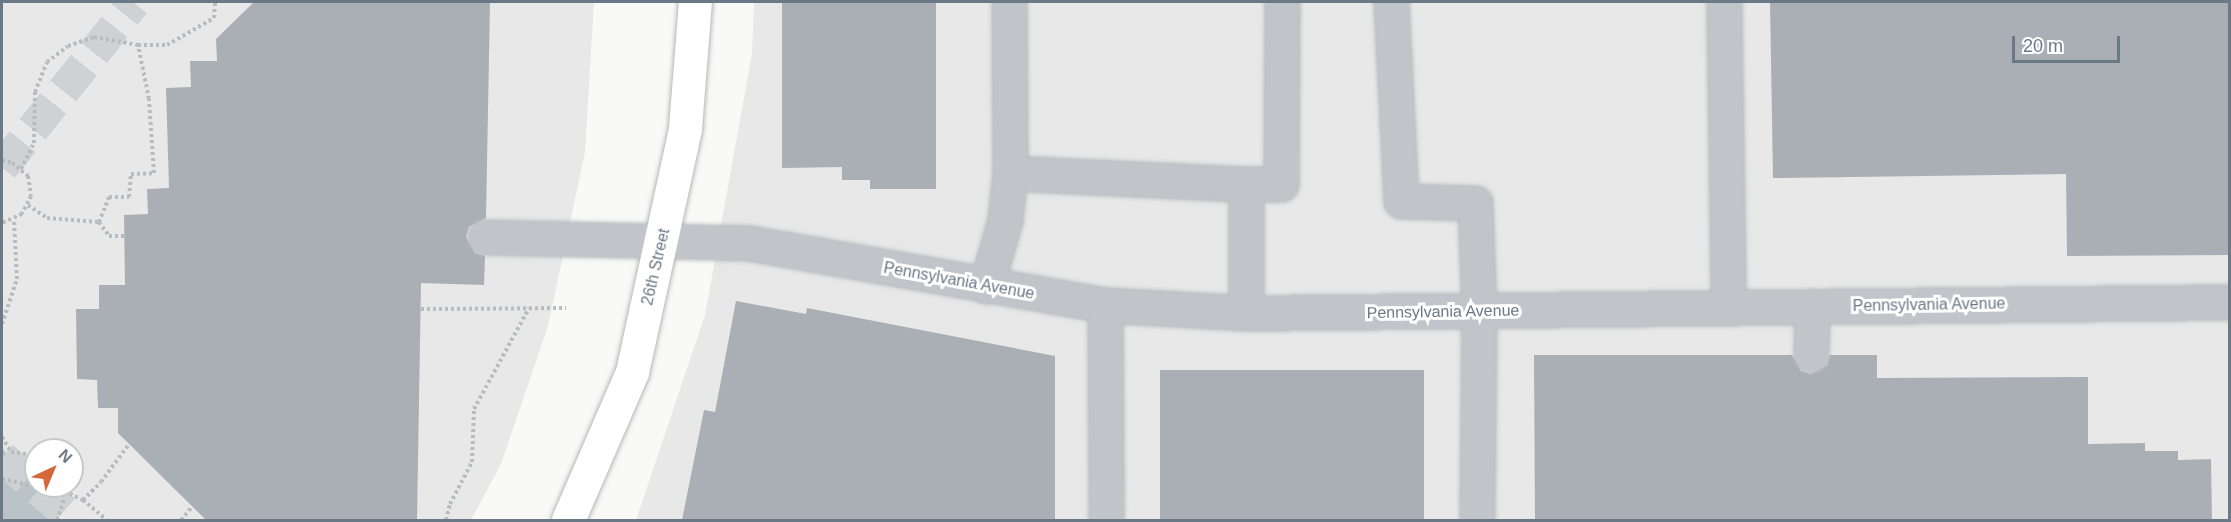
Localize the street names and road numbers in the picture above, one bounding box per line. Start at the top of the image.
street label: 26th Street [638,227,674,307]
street label: Pennsylvania Avenue [882,258,1036,304]
street label: Pennsylvania Avenue [1852,294,2006,316]
street label: Pennsylvania Avenue [1366,301,1520,323]

